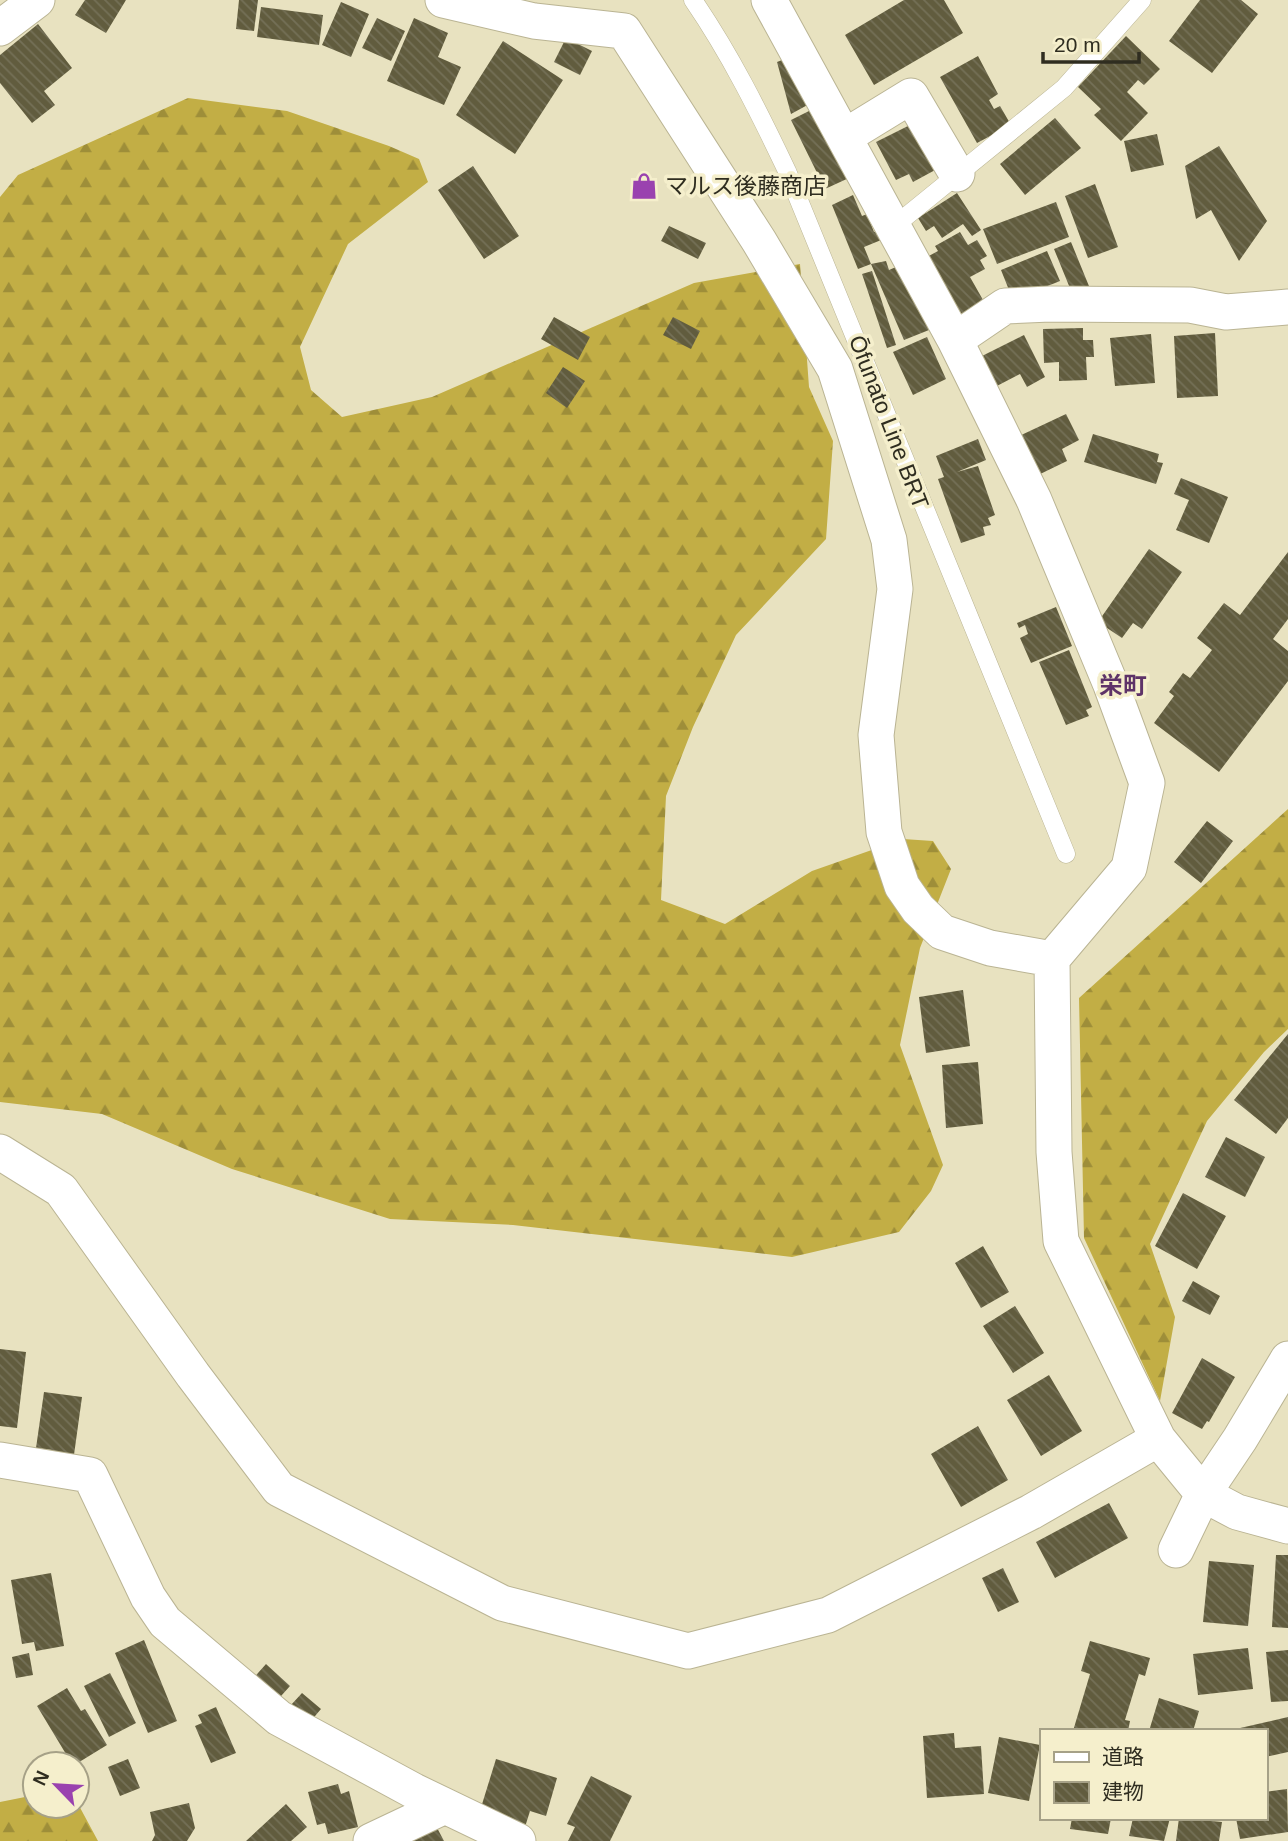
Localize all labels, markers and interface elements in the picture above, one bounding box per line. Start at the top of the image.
scale bar [1043,21,1139,65]
text: 20 m [1054,33,1101,56]
shop icon: マルス後藤商店 [629,171,659,201]
place label: マルス後藤商店 [665,173,826,199]
street label: Ōfunato Line BRT [844,332,934,512]
district label: 栄町 [1099,672,1147,699]
legend [1040,1729,1267,1820]
text: 道路 [1102,1745,1144,1768]
north arrow [21,1750,91,1820]
text: N [29,1767,53,1789]
text: 建物 [1102,1780,1144,1803]

